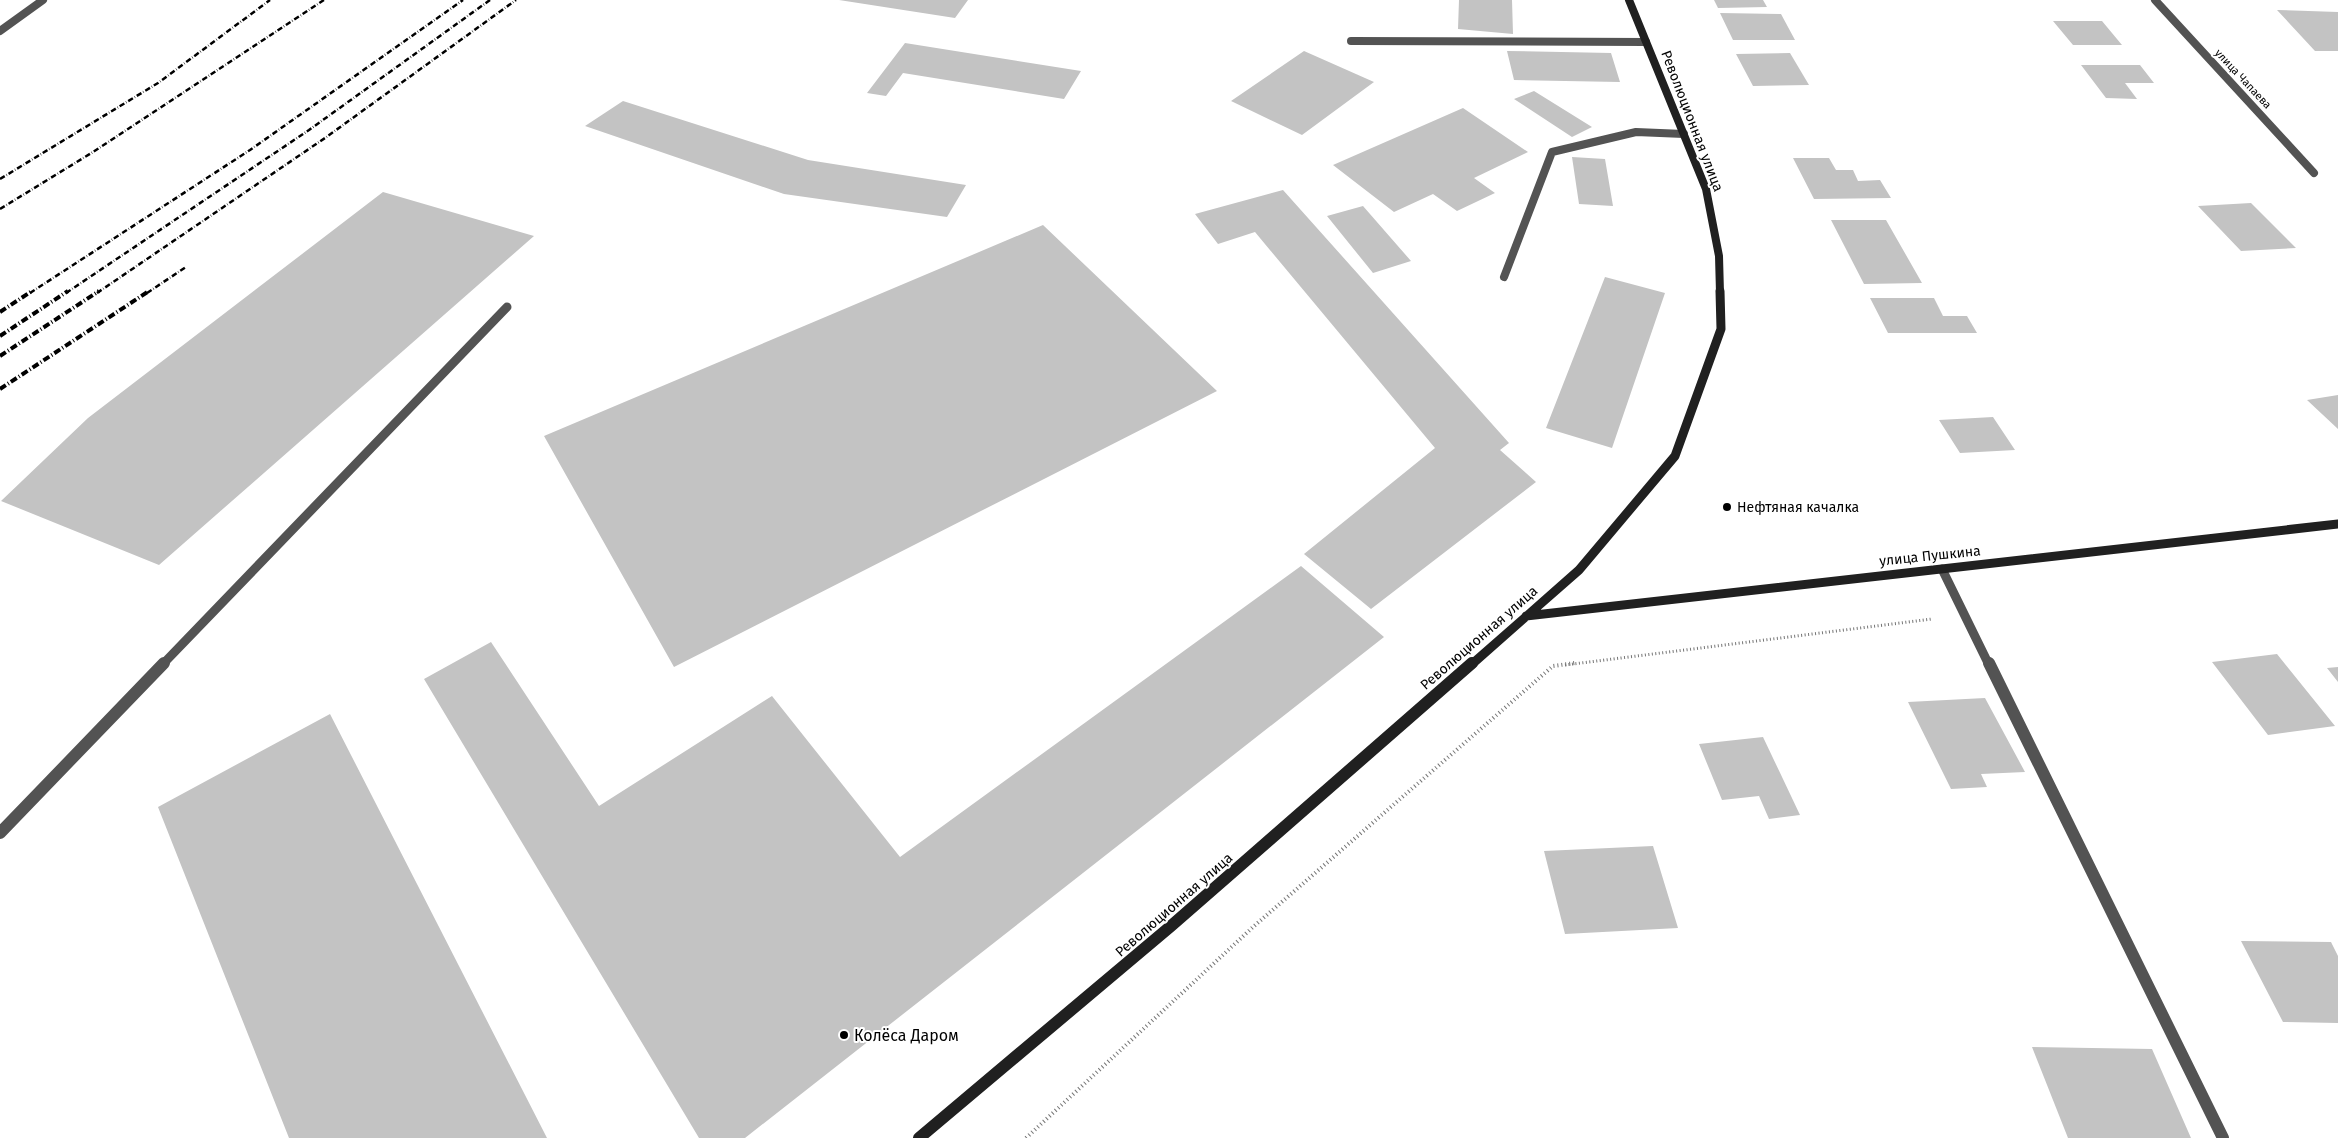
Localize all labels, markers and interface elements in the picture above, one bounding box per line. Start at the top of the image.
street label: улица Чапаева [2212,46,2274,112]
street label: Революционная улица [1657,48,1727,194]
place label: Нефтяная качалка [1737,499,1859,516]
marker: Нефтяная качалка [1721,501,1733,513]
street label: улица Пушкина [1878,542,1982,570]
street label: Революционная улица [1417,582,1541,694]
street label: Революционная улица [1112,849,1236,961]
place label: Колёса Даром [854,1026,959,1045]
marker: Колёса Даром [838,1029,850,1041]

